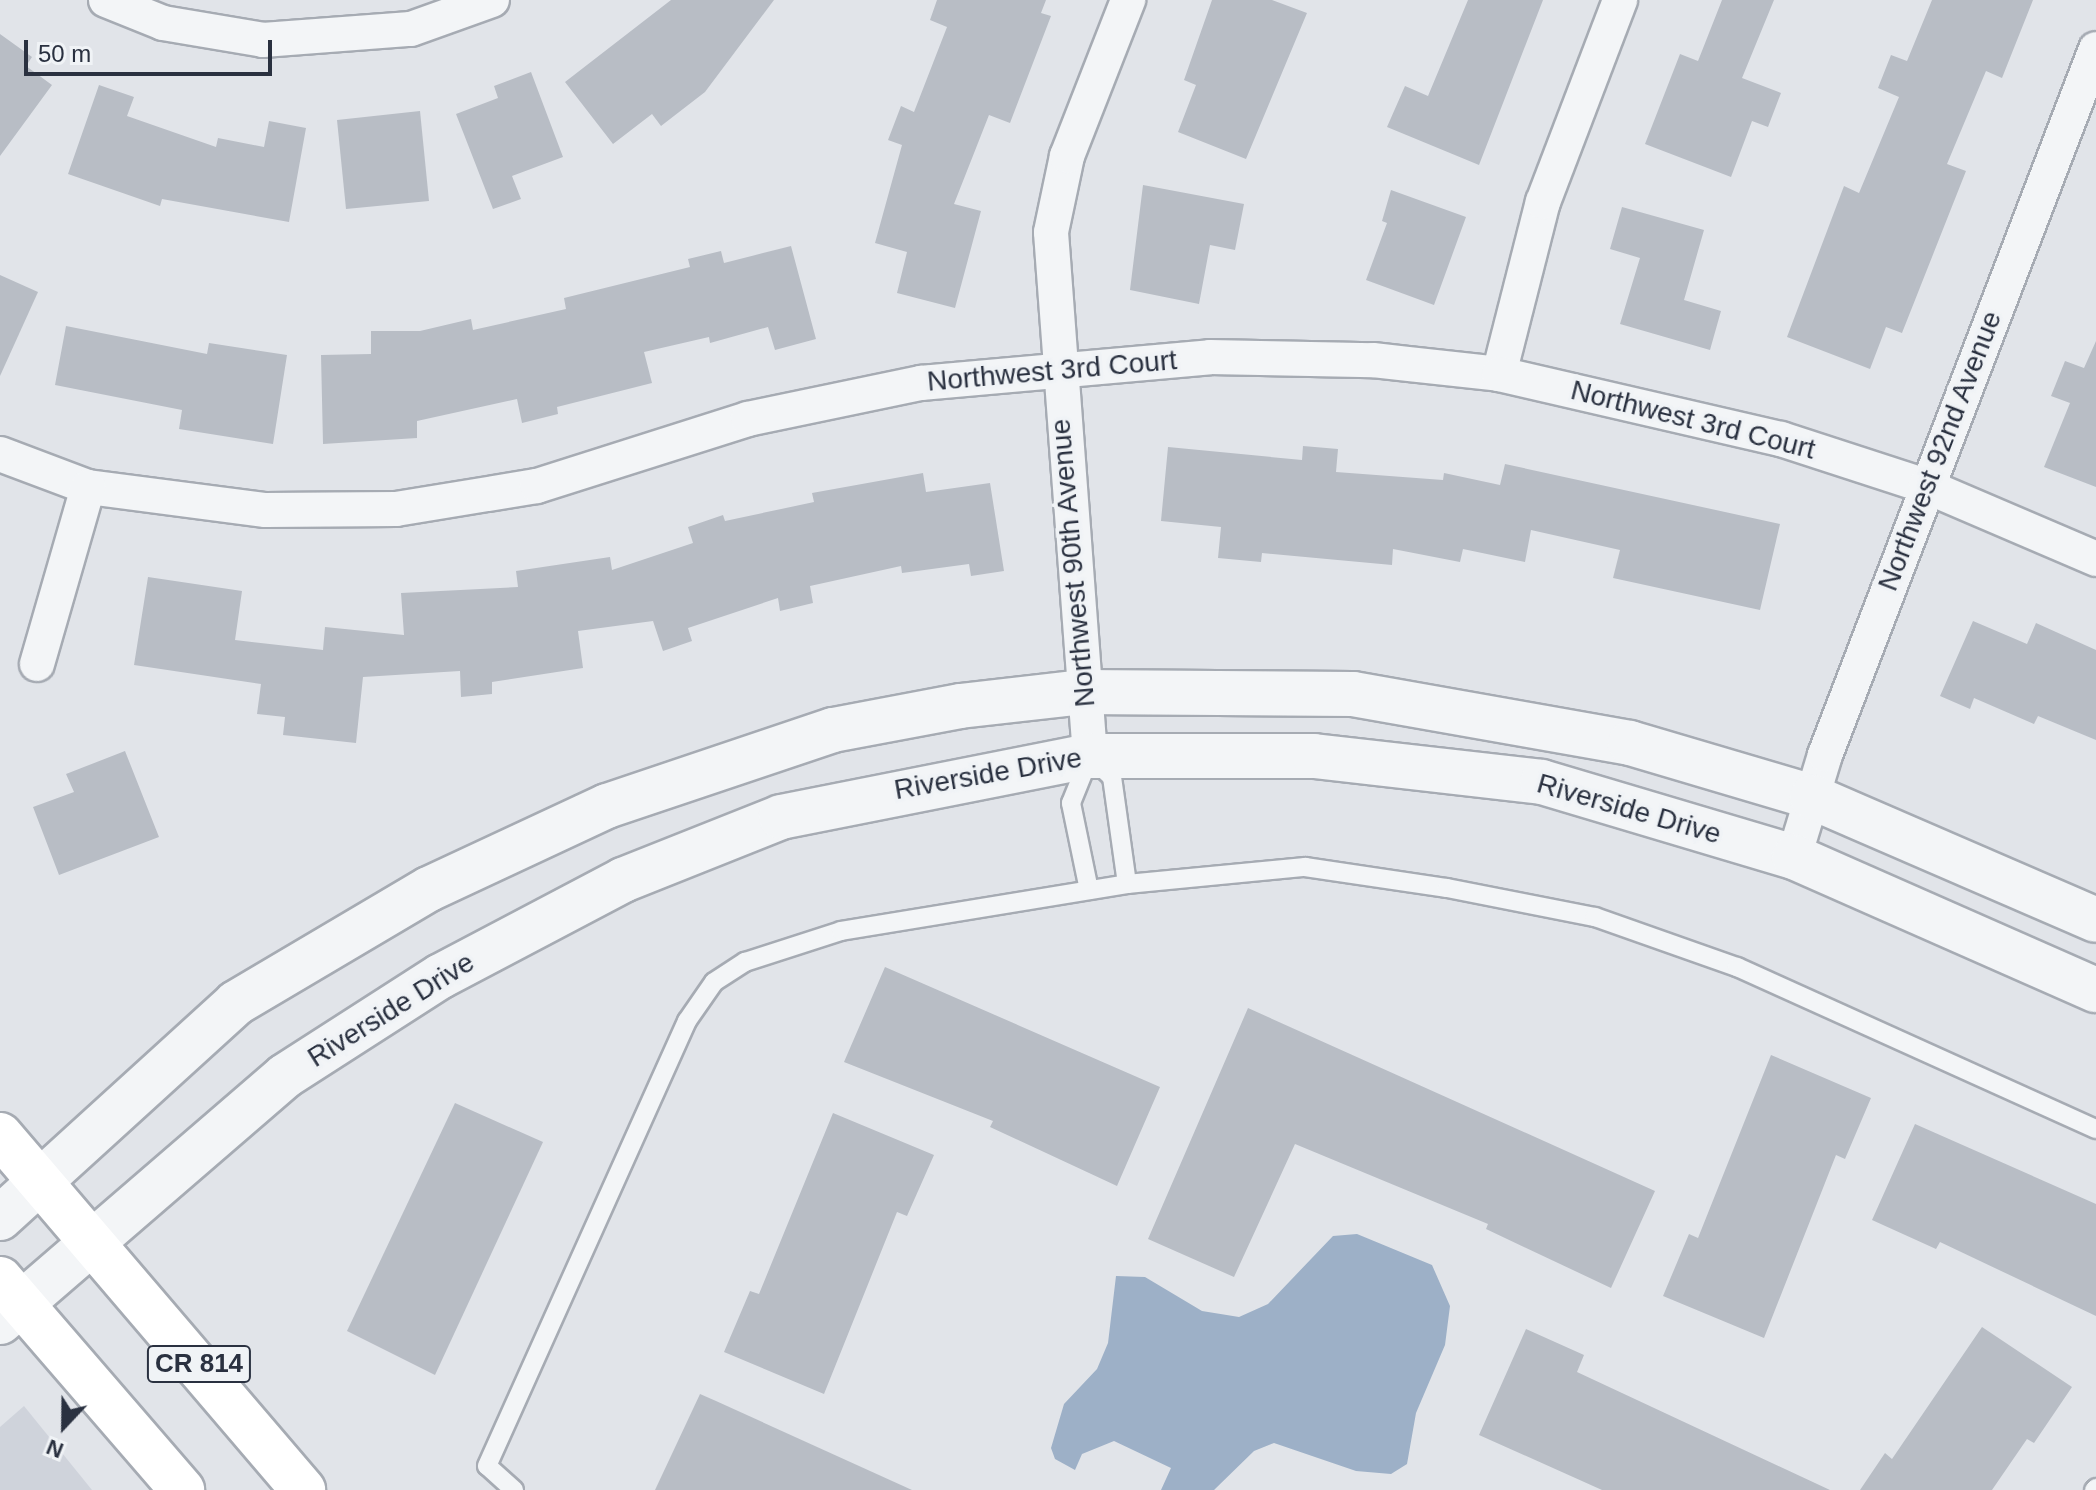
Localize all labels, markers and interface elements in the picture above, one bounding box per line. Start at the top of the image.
scale bar [28,24,276,74]
text: 50 m [38,40,91,67]
street label: Northwest 92nd Avenue [1871,306,2009,596]
street label: Northwest 3rd Court [926,343,1178,399]
street label: Northwest 3rd Court [1567,373,1819,467]
street label: Northwest 90th Avenue [1044,417,1102,709]
street label: Riverside Drive [892,741,1084,807]
street label: Riverside Drive [1533,767,1725,851]
street label: Riverside Drive [302,945,480,1075]
road number: CR 814 [145,1342,253,1386]
north arrow [24,1386,104,1466]
text: N [43,1434,67,1463]

